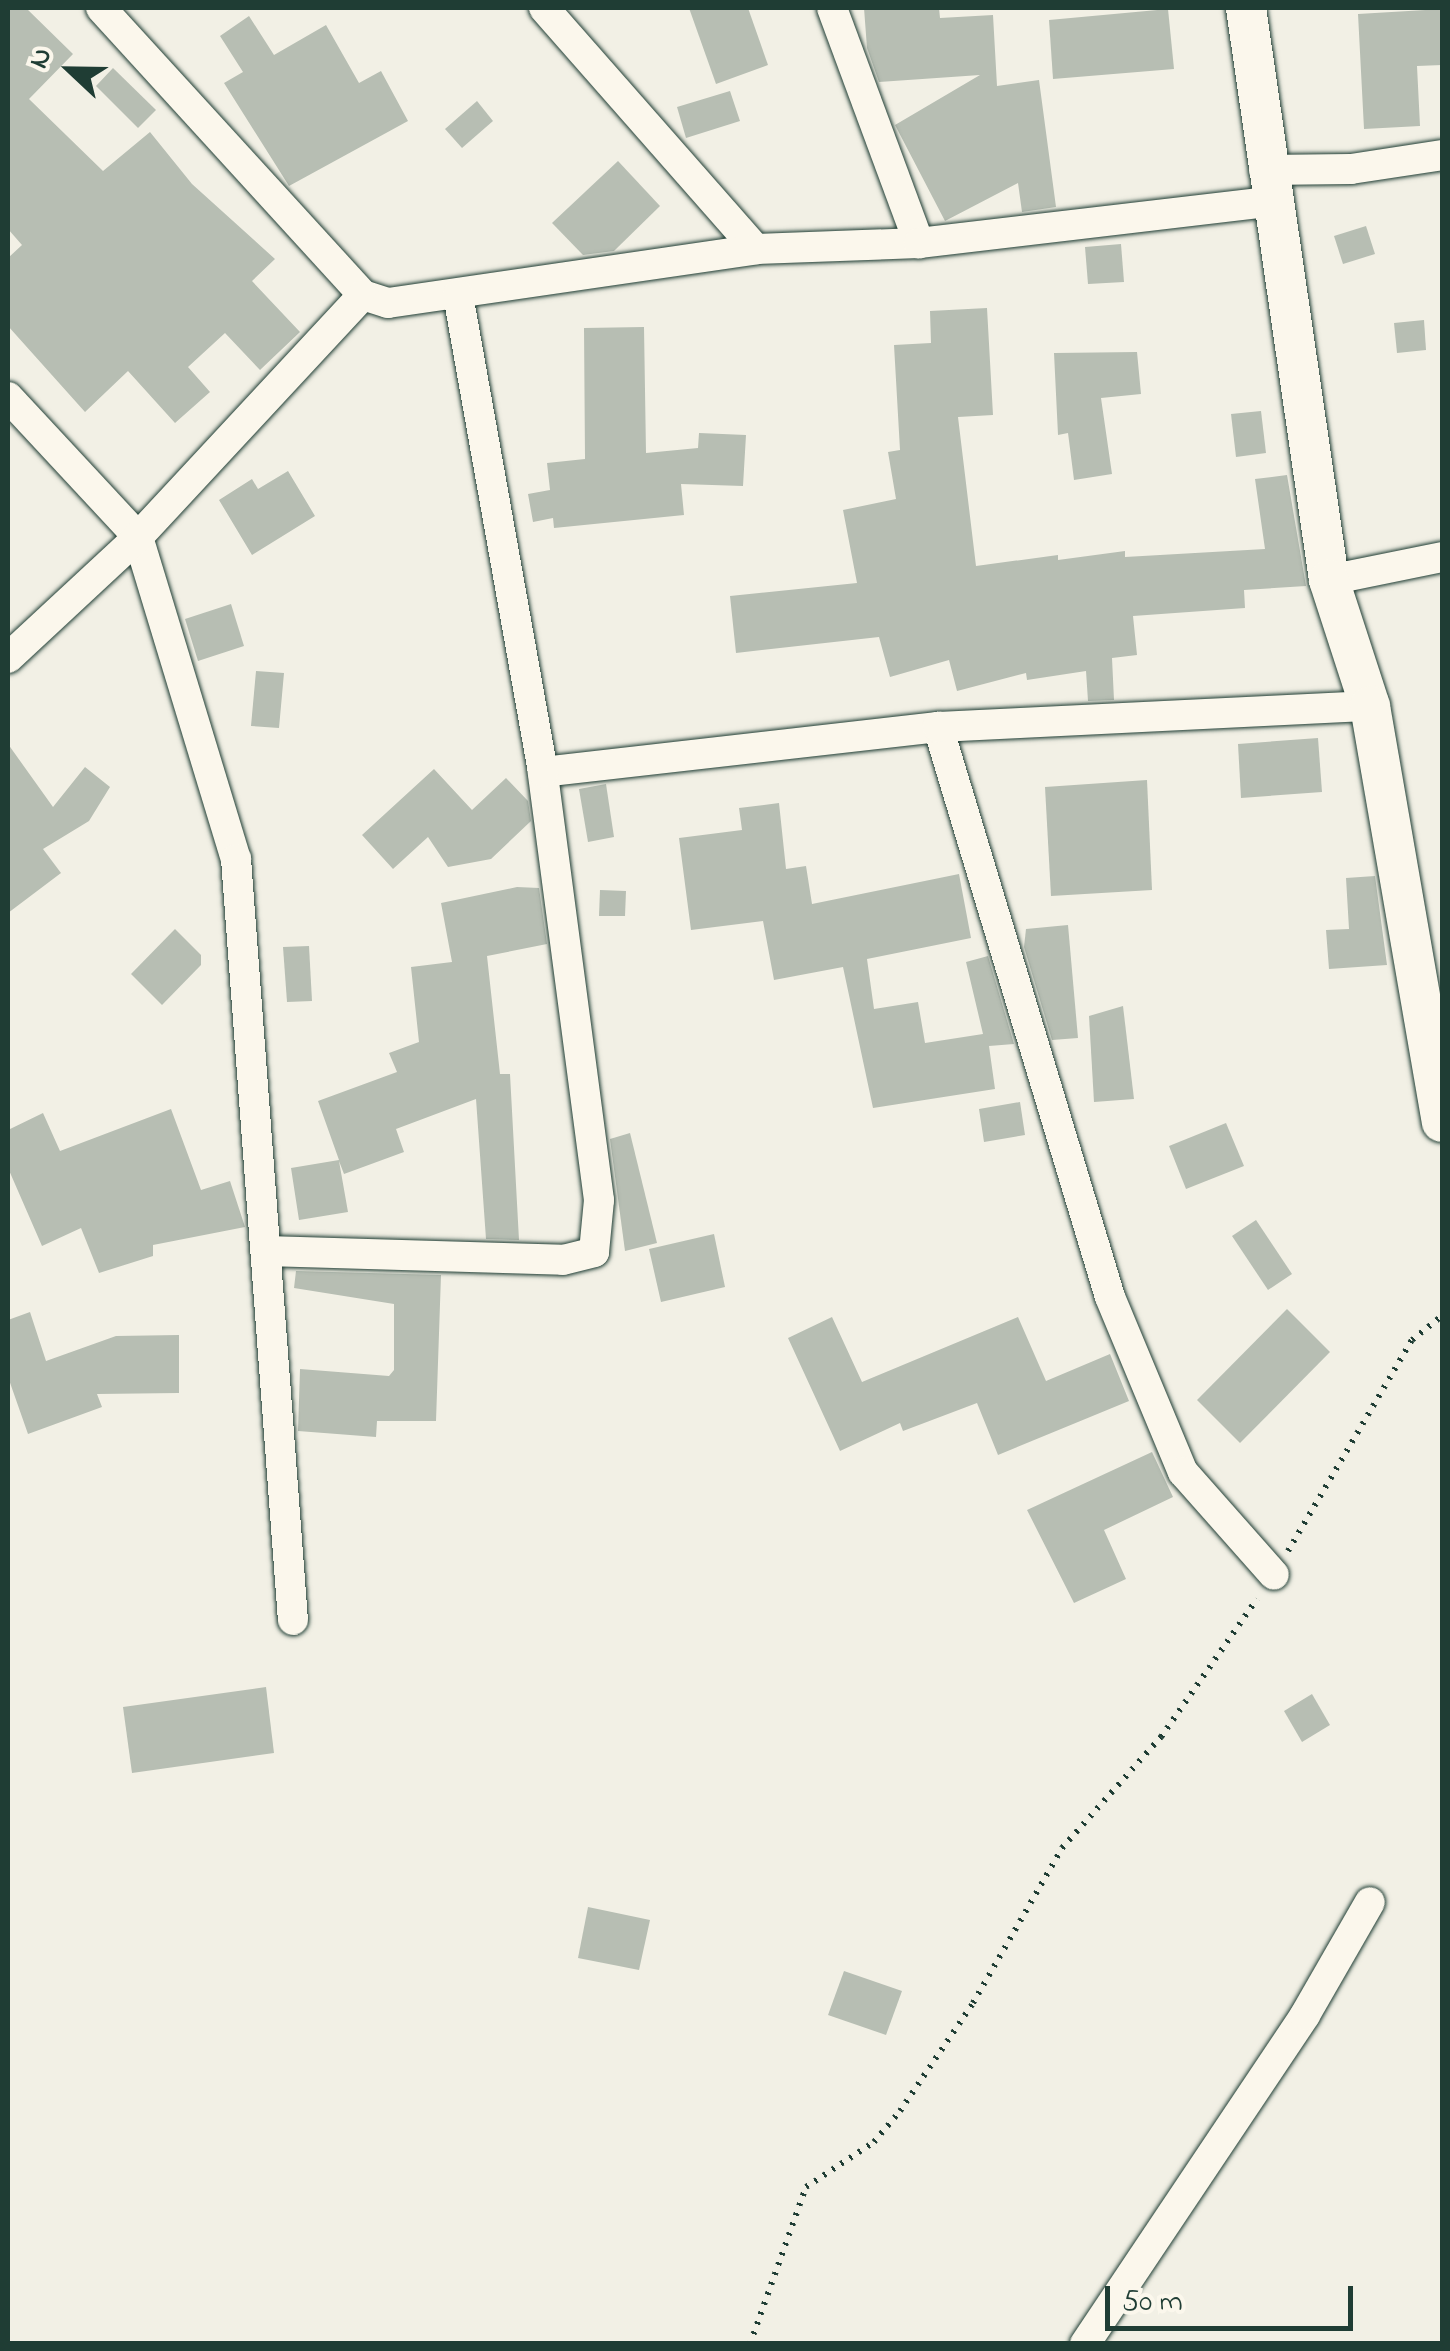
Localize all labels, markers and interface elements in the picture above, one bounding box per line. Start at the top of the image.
north arrow [20,20,120,120]
text: N [19,42,64,75]
scale bar [1110,2266,1358,2328]
text: 50 m [1122,2281,1183,2325]

